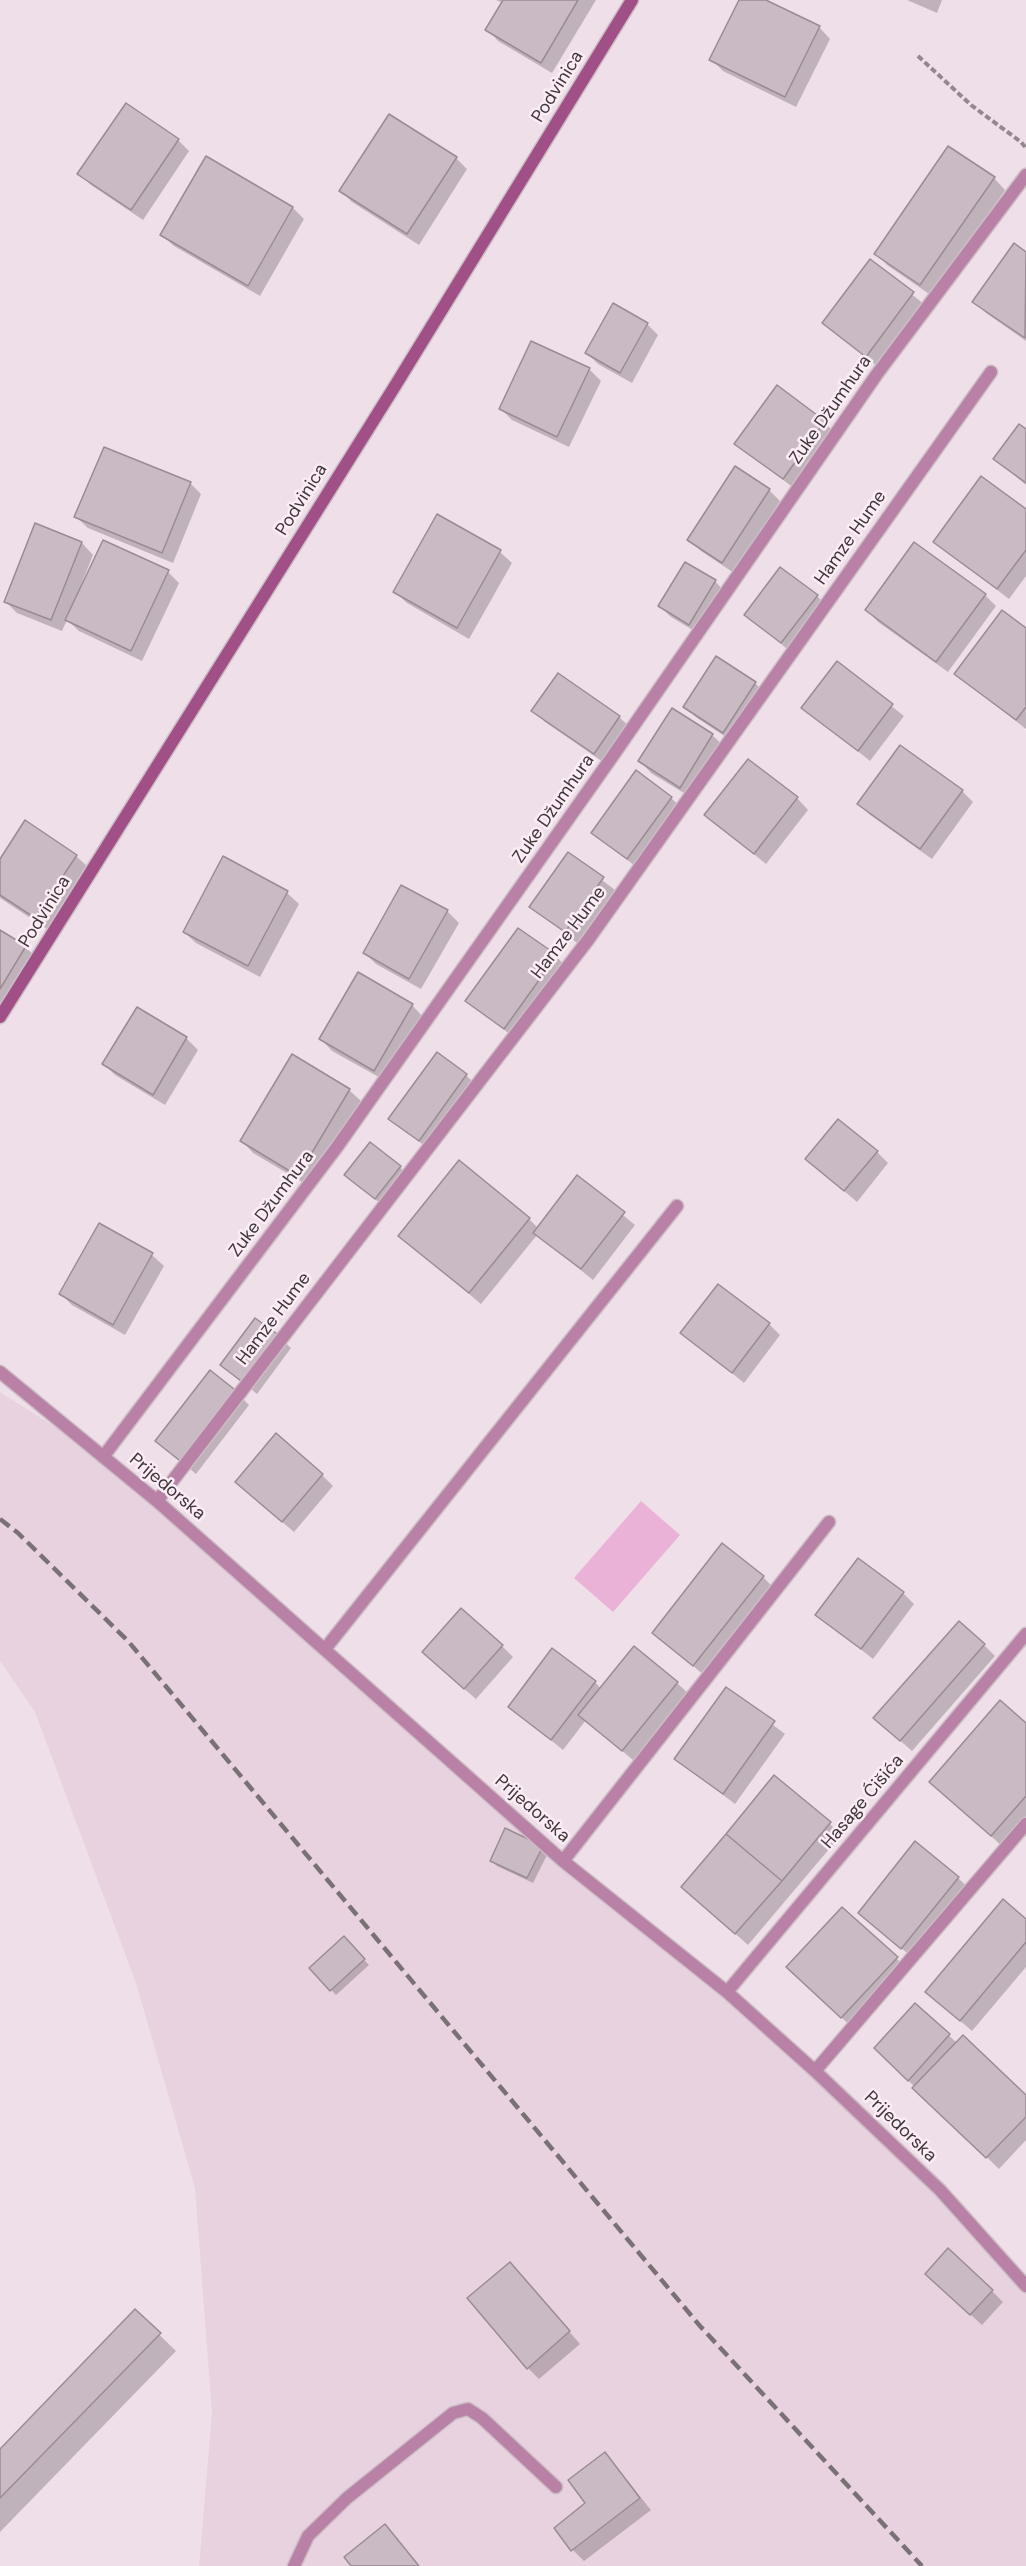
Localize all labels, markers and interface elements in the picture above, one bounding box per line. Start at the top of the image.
street label: Podvinica [528,47,588,127]
street label: Zuke Džumhura [786,352,876,468]
street label: Podvinica [272,460,332,540]
street label: Hamze Hume [811,487,891,589]
street label: Zuke Džumhura [509,751,599,867]
street label: Podvinica [15,872,75,952]
street label: Hamze Hume [527,883,611,983]
street label: Zuke Džumhura [225,1147,319,1261]
street label: Hamze Hume [232,1269,316,1369]
street label: Prijedorska [125,1449,209,1525]
street label: Hasage Ćišića [817,1751,909,1853]
street label: Prijedorska [490,1771,574,1847]
street label: Prijedorska [859,2087,941,2167]

